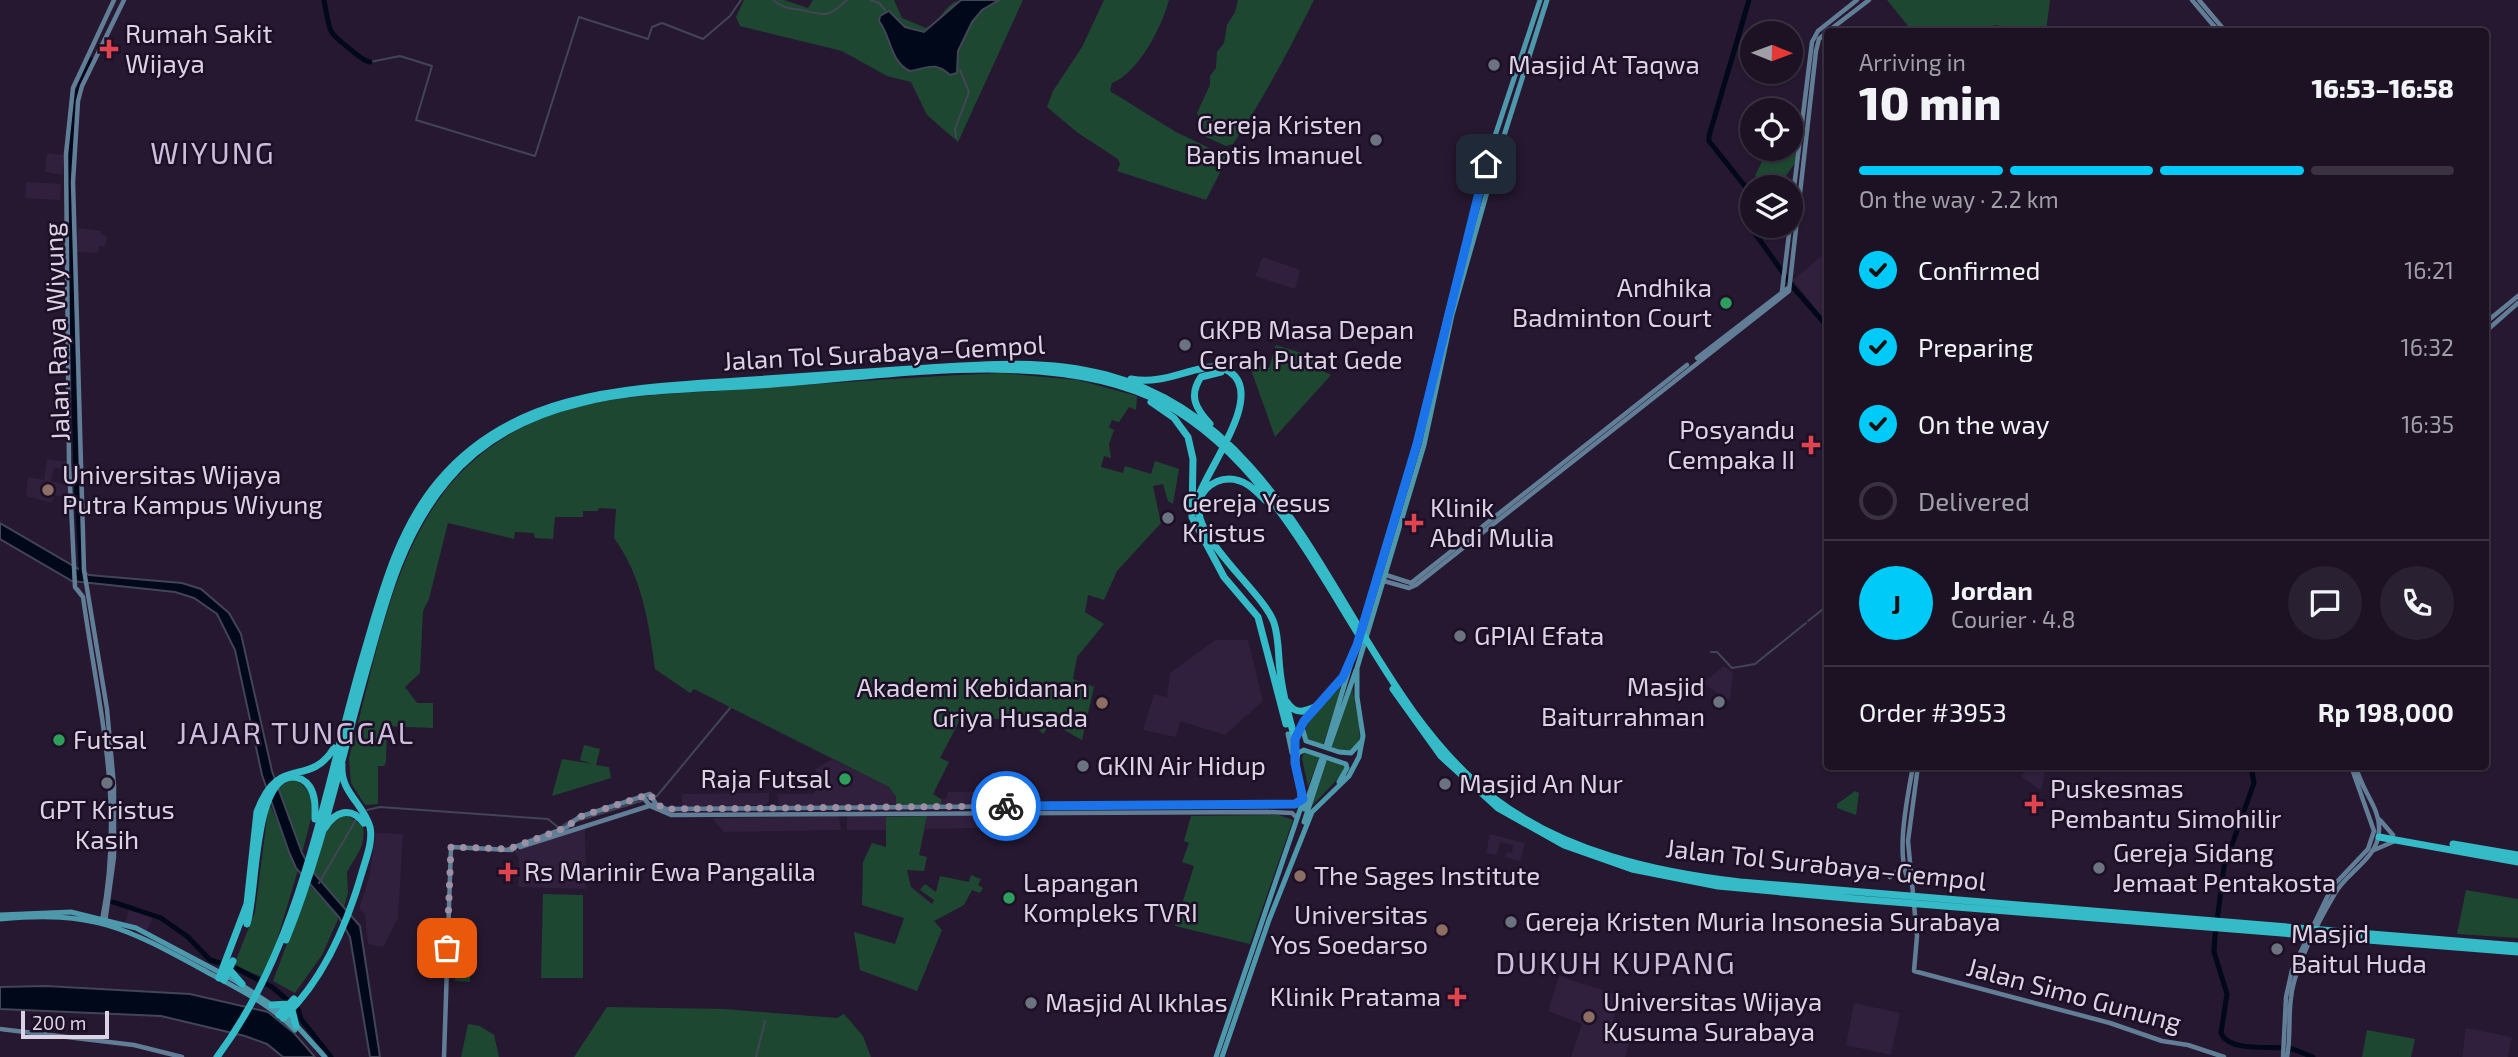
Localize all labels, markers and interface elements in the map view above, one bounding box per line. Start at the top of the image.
place label: Rumah Sakit Wijaya [125,17,272,78]
north arrow [1740,21,1802,84]
map controls [1740,21,1803,238]
marker: Rumah Sakit Wijaya [99,39,119,59]
place label: Masjid At Taqwa [1508,48,1700,79]
text: Arriving in [1859,48,1966,76]
marker: Masjid At Taqwa [1486,57,1502,73]
text: 16:53–16:58 [2312,72,2454,103]
text: 10 min [1859,74,2001,129]
button: locate [1740,98,1803,161]
place label: Gereja Kristen Baptis Imanuel [1186,108,1362,169]
marker: Gereja Kristen Baptis Imanuel [1368,132,1384,148]
district label: WIYUNG [150,134,276,170]
pin [1456,134,1516,194]
icon: home [1467,145,1505,183]
button: layers [1740,175,1803,238]
text: On the way · 2.2 km [1859,185,2059,213]
street label: Jalan Raya Wiyung [36,222,75,442]
icon: check [1859,251,1897,289]
text: Confirmed [1918,254,2041,285]
text: 16:21 [2404,256,2454,284]
place label: Andhika Badminton Court [1512,271,1712,332]
marker: Andhika Badminton Court [1718,295,1734,311]
place label: GKPB Masa Depan Cerah Putat Gede [1199,313,1414,374]
street label: Jalan Tol Surabaya–Gempol [722,328,1046,375]
icon: check [1859,328,1897,366]
text: Preparing [1918,331,2033,362]
text: 16:32 [2401,333,2454,361]
marker: GKPB Masa Depan Cerah Putat Gede [1177,337,1193,353]
icon: check [1859,405,1897,443]
text: On the way [1918,408,2049,439]
text: 16:35 [2401,410,2454,438]
place label: Posyandu Cempaka II [1667,413,1795,474]
marker: Posyandu Cempaka II [1801,435,1821,455]
place label: Universitas Wijaya Putra Kampus Wiyung [62,458,323,519]
marker: Universitas Wijaya Putra Kampus Wiyung [40,482,56,498]
text: Delivered [1918,485,2030,516]
place label: Gereja Yesus Kristus [1182,486,1331,547]
place label: Klinik Abdi Mulia [1430,491,1554,552]
marker: Gereja Yesus Kristus [1160,510,1176,526]
marker: Klinik Abdi Mulia [1404,513,1424,533]
button: chat [2288,566,2362,640]
button: phone [2380,566,2454,640]
text: Jordan [1951,574,2033,605]
text: J [1891,588,1901,619]
text: Courier · 4.8 [1951,605,2075,633]
place label: GPIAI Efata [1474,619,1604,650]
marker: GPIAI Efata [1452,628,1468,644]
place label: Masjid Baiturrahman [1541,670,1705,731]
place label: Akademi Kebidanan Griya Husada [857,671,1088,732]
marker: Masjid Baiturrahman [1711,694,1727,710]
marker: Akademi Kebidanan Griya Husada [1094,695,1110,711]
text: Order #3953 [1859,696,2007,727]
text: Rp 198,000 [2318,696,2454,727]
district label: JAJAR TUNGGAL [177,714,415,750]
place label: Futsal [73,723,147,754]
marker: Futsal [51,732,67,748]
place label: GKIN Air Hidup [1097,749,1266,780]
marker: GKIN Air Hidup [1075,758,1091,774]
place label: Raja Futsal [701,762,831,793]
place label: Masjid An Nur [1459,767,1623,798]
marker: Raja Futsal [837,771,853,787]
courier [971,771,1041,841]
place label: Puskesmas Pembantu Simohilir [2050,772,2281,833]
marker: GPT Kristus Kasih [99,775,115,791]
marker: Masjid An Nur [1437,776,1453,792]
icon: bike [987,787,1025,825]
place label: GPT Kristus Kasih [39,793,175,854]
marker: Puskesmas Pembantu Simohilir [2024,794,2044,814]
street label: Jalan Tol Surabaya–Gempol [1664,831,1988,896]
place label: Gereja Sidang Jemaat Pentakosta [2113,836,2336,897]
place label: Rs Marinir Ewa Pangalila [524,855,816,886]
place label: The Sages Institute [1314,859,1540,890]
marker: Gereja Sidang Jemaat Pentakosta [2091,860,2107,876]
marker: Rs Marinir Ewa Pangalila [498,862,518,882]
place label: Lapangan Kompleks TVRI [1023,866,1198,927]
marker: The Sages Institute [1292,868,1308,884]
marker: Lapangan Kompleks TVRI [1001,890,1017,906]
place label: Universitas Yos Soedarso [1270,898,1428,959]
place label: Gereja Kristen Muria Insonesia Surabaya [1525,905,2001,936]
marker: Gereja Kristen Muria Insonesia Surabaya [1503,914,1519,930]
place label: Masjid Baitul Huda [2291,917,2427,978]
pin [417,918,477,978]
marker: Universitas Yos Soedarso [1434,922,1450,938]
icon: bag [428,929,466,967]
marker: Masjid Baitul Huda [2269,941,2285,957]
district label: DUKUH KUPANG [1495,944,1737,980]
street label: Jalan Simo Gunung [1964,950,2185,1037]
place label: Klinik Pratama [1270,980,1441,1011]
place label: Universitas Wijaya Kusuma Surabaya [1603,985,1822,1046]
place label: Masjid Al Ikhlas [1045,986,1228,1017]
marker: Klinik Pratama [1447,987,1467,1007]
marker: Masjid Al Ikhlas [1023,995,1039,1011]
scale bar [21,1008,108,1040]
marker: Universitas Wijaya Kusuma Surabaya [1581,1009,1597,1025]
text: 200 m [32,1011,86,1034]

